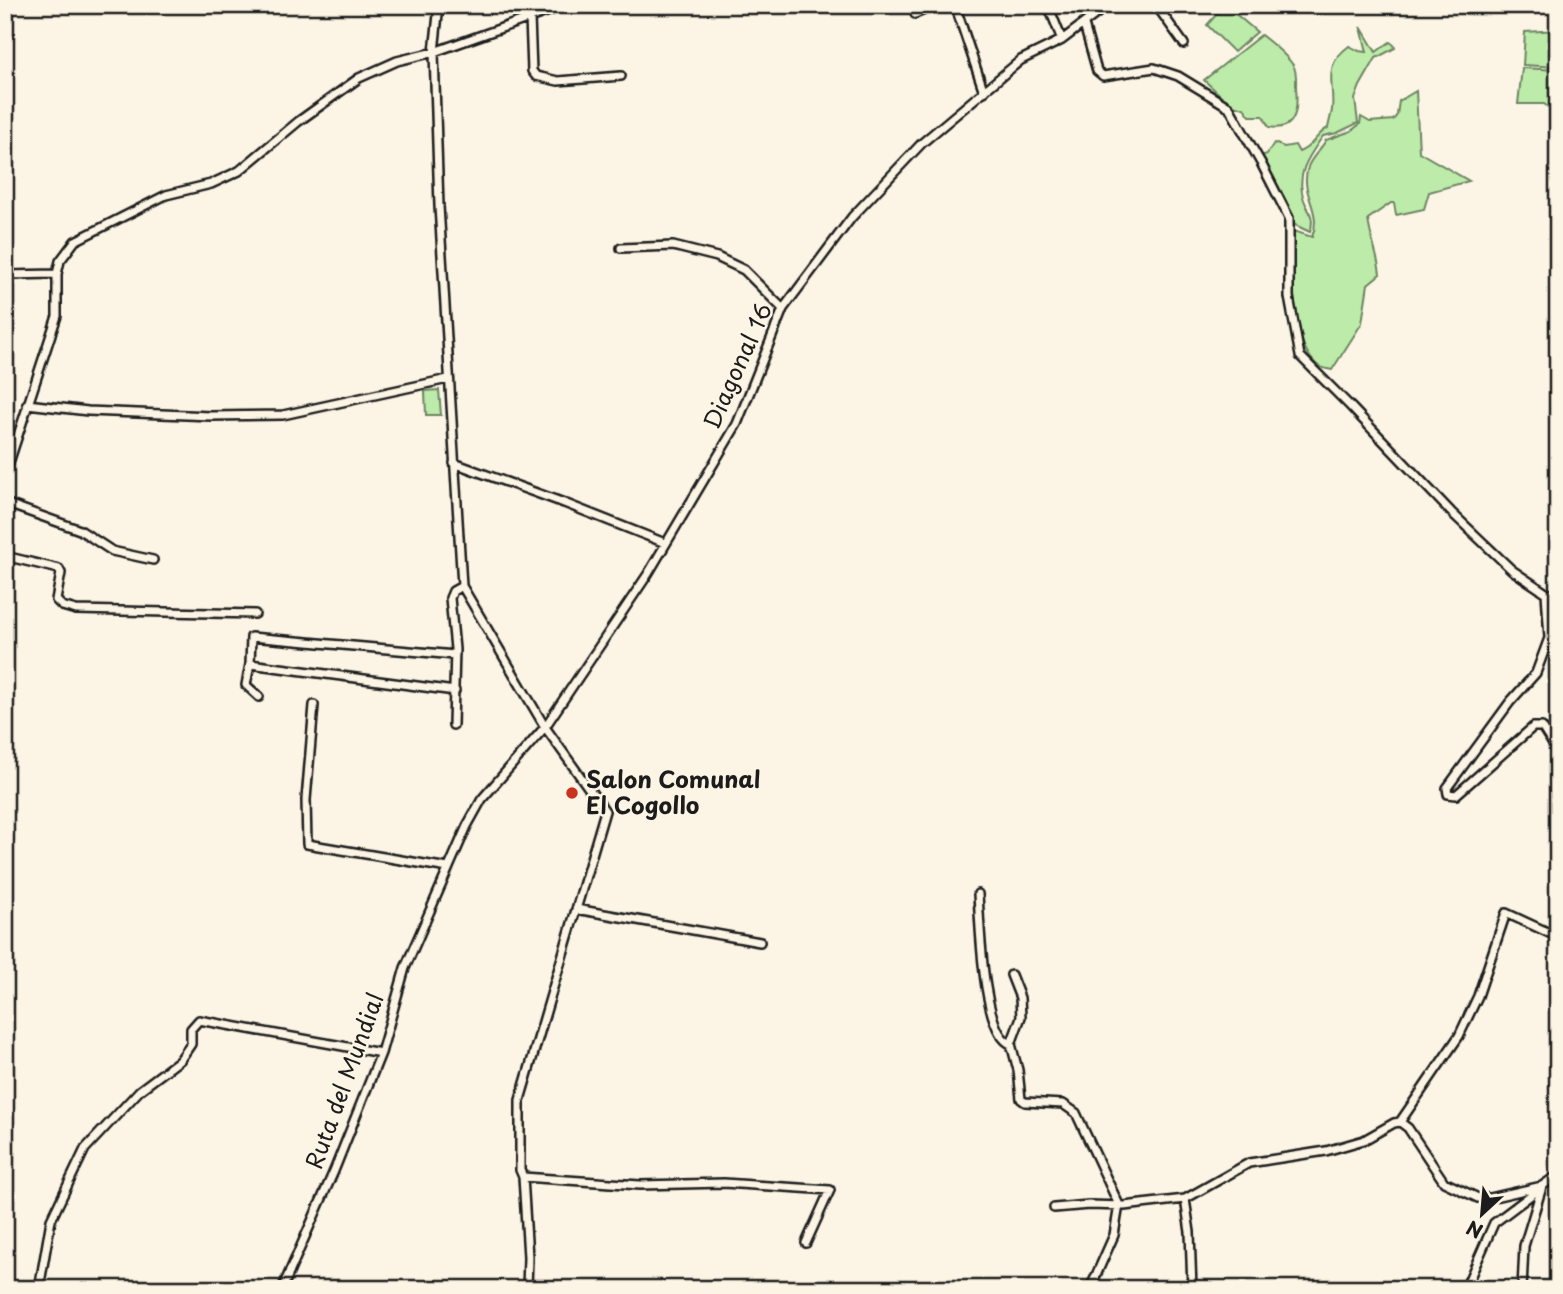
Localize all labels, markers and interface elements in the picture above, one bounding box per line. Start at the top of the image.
street label: Diagonal 16 [693,297,780,434]
place label: Salon Comunal El Cogollo [586,761,760,822]
marker: Salon Comunal El Cogollo [564,785,580,801]
street label: Ruta del Mundial [295,987,392,1173]
north arrow [1448,1178,1518,1248]
text: N [1461,1214,1487,1246]

